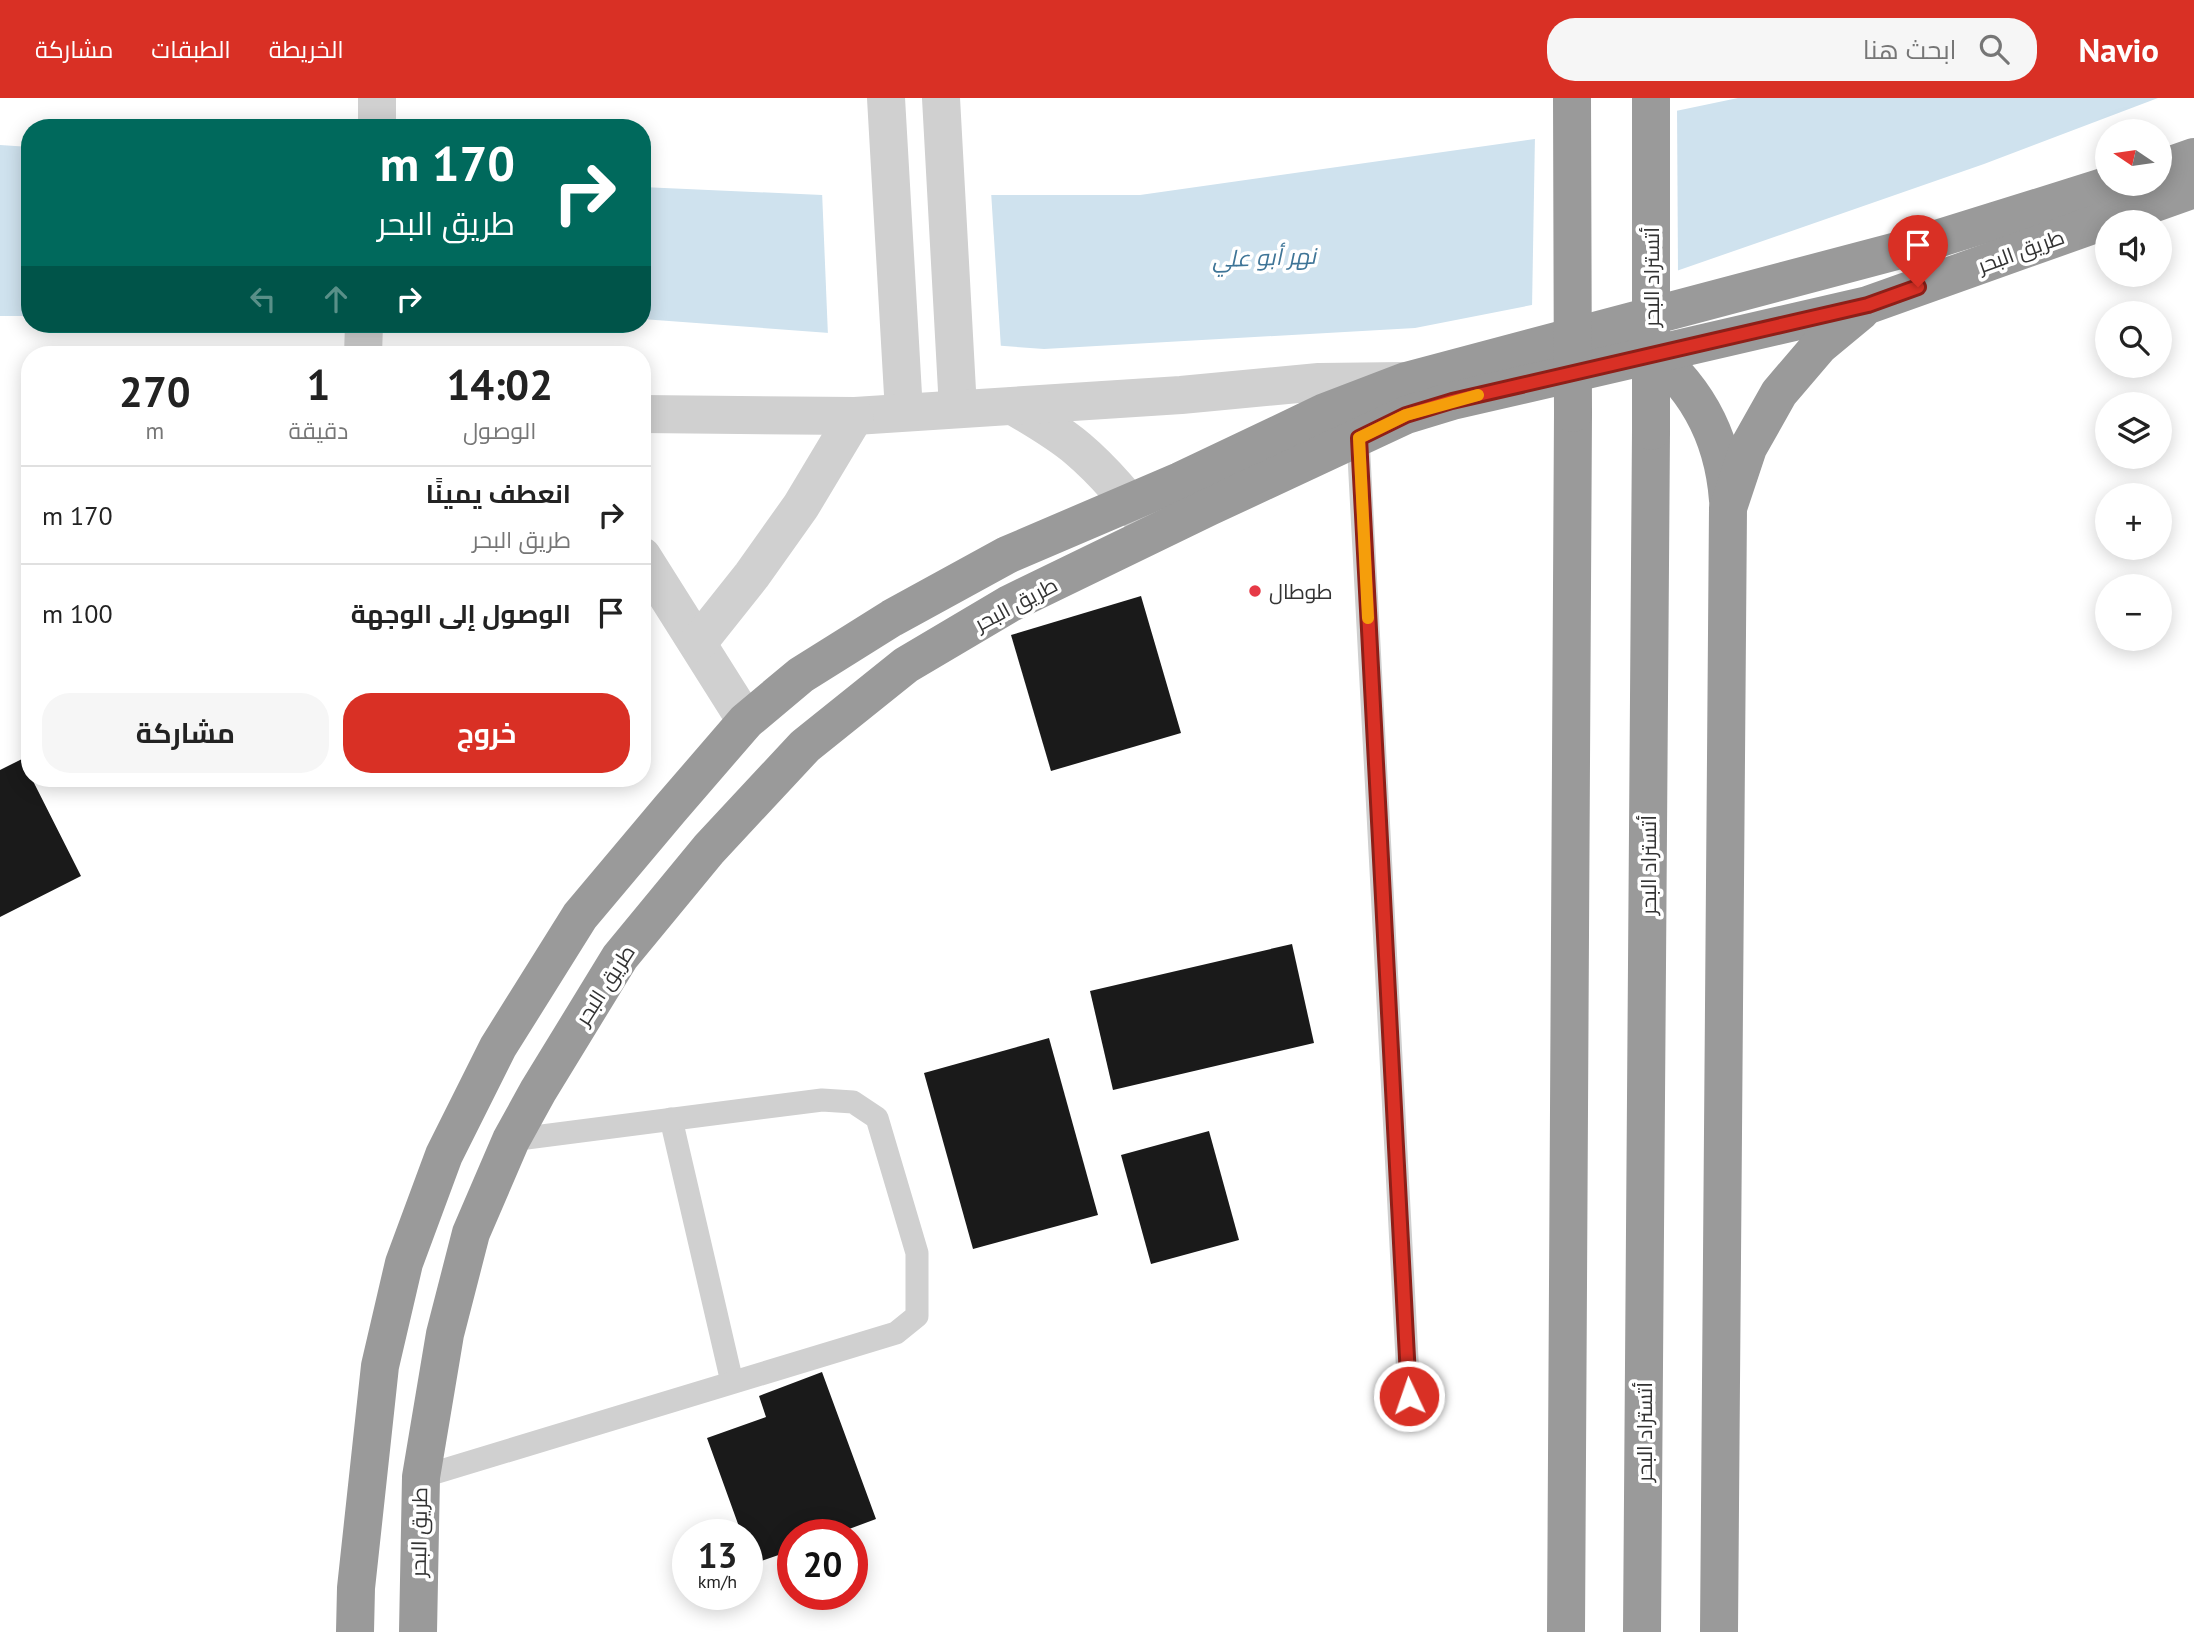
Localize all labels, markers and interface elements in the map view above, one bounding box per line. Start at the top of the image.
search box [1547,18,2037,81]
text: Navio [2079,28,2159,71]
icon: search [1975,30,2013,68]
text: ابحث هنا [1863,33,1957,66]
text: مشاركة [35,34,113,65]
text: الطبقات [151,34,231,65]
text: الخريطة [269,34,344,65]
north arrow [2095,119,2172,196]
map controls [2095,119,2172,651]
text: 170 m [380,131,515,195]
icon: right [539,147,630,238]
text: طريق البحر [378,202,515,244]
button: sound [2095,210,2172,287]
pin [1888,215,1948,287]
street label: طريق البحر [1973,223,2068,279]
icon: arrive [1899,226,1937,264]
street label: أتستراد البحر [1638,227,1665,328]
water label: نهر أبو علي [1212,241,1319,277]
icon: left [244,280,282,318]
icon: ahead [317,280,355,318]
icon: right [390,280,428,318]
button: search [2095,301,2172,378]
text: 1 [307,357,330,412]
text: 14:02 [446,357,553,412]
text: 270 [119,364,191,419]
button: layers [2095,392,2172,469]
text: m [145,416,164,445]
text: دقيقة [289,416,348,445]
text: الوصول [463,416,536,445]
text: انعطف يمينًا [426,477,571,510]
button: + [2095,483,2172,560]
icon: right [592,496,630,534]
text: 170 m [42,499,113,532]
text: طريق البحر [472,525,571,554]
street label: طريق البحر [969,571,1062,638]
button: − [2095,574,2172,651]
place label: طوطال [1269,578,1333,605]
marker: طوطال [1247,583,1263,599]
icon: arrive [592,594,630,632]
text: 100 m [42,597,113,630]
text: الوصول إلى الوجهة [351,597,571,630]
button: مشاركة [42,693,329,773]
button: خروج [343,693,630,773]
street label: أتستراد البحر [1635,815,1662,916]
street label: طريق البحر [569,940,641,1031]
position arrow [1372,1359,1446,1433]
street label: أتستراد البحر [1631,1382,1658,1483]
street label: طريق البحر [405,1487,433,1578]
speed limit sign: 20 [777,1519,868,1610]
text: 13 [698,1532,737,1578]
text: km/h [698,1570,737,1593]

